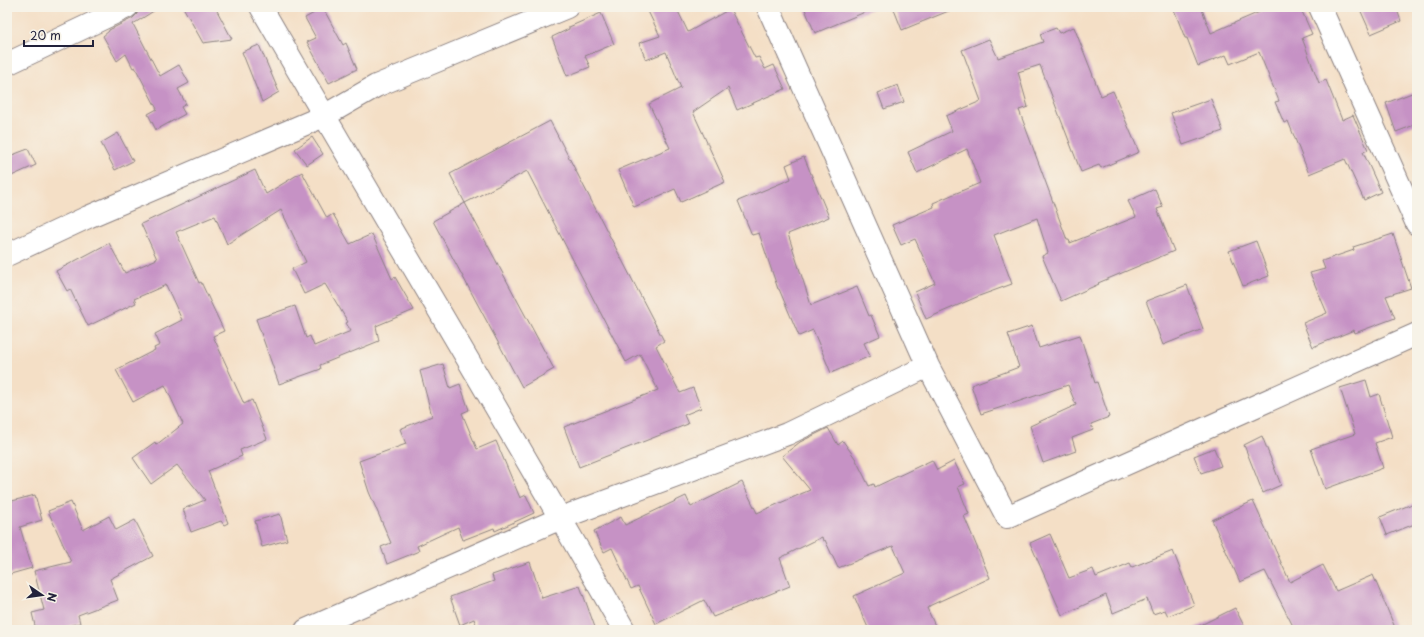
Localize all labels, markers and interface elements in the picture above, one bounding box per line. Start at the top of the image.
scale bar [24,22,93,48]
text: 20 m [30,26,61,44]
north arrow [22,575,62,615]
text: N [43,591,61,604]

